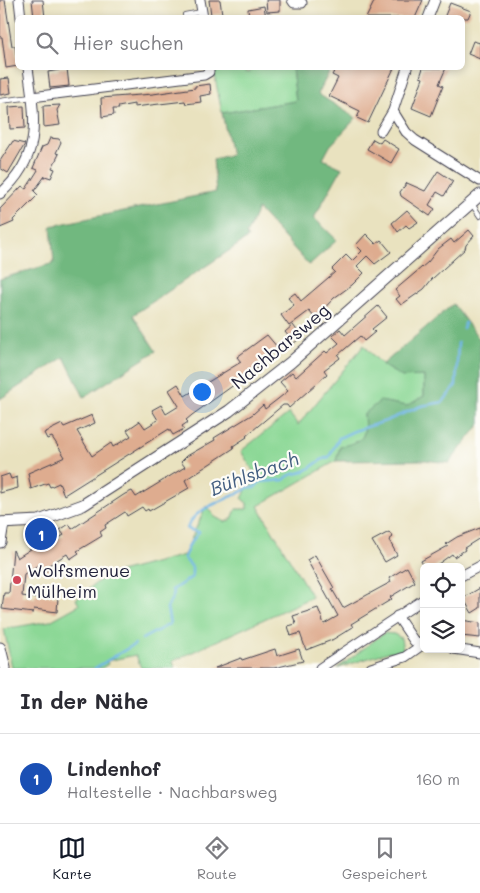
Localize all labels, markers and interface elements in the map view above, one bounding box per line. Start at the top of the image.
search box [15,15,465,70]
icon: search [33,29,61,57]
text: Hier suchen [73,30,184,55]
street label: Nachbarsweg [226,298,334,394]
your location [189,379,215,405]
water label: Bühlsbach [206,445,302,501]
pin: 1 [25,515,57,553]
place label: Wolfsmenue Mülheim [27,558,130,603]
map controls [420,563,465,653]
button: locate [420,563,465,608]
marker: Wolfsmenue Mülheim [11,574,23,586]
button: layers [420,608,465,653]
text: In der Nähe [20,687,148,714]
text: Lindenhof [67,756,160,781]
text: 1 [32,768,40,789]
text: 160 m [415,768,460,789]
text: Haltestelle · Nachbarsweg [67,781,277,802]
tab: Karte [53,834,92,883]
tab: Route [197,834,237,883]
tab: Gespeichert [342,834,427,883]

